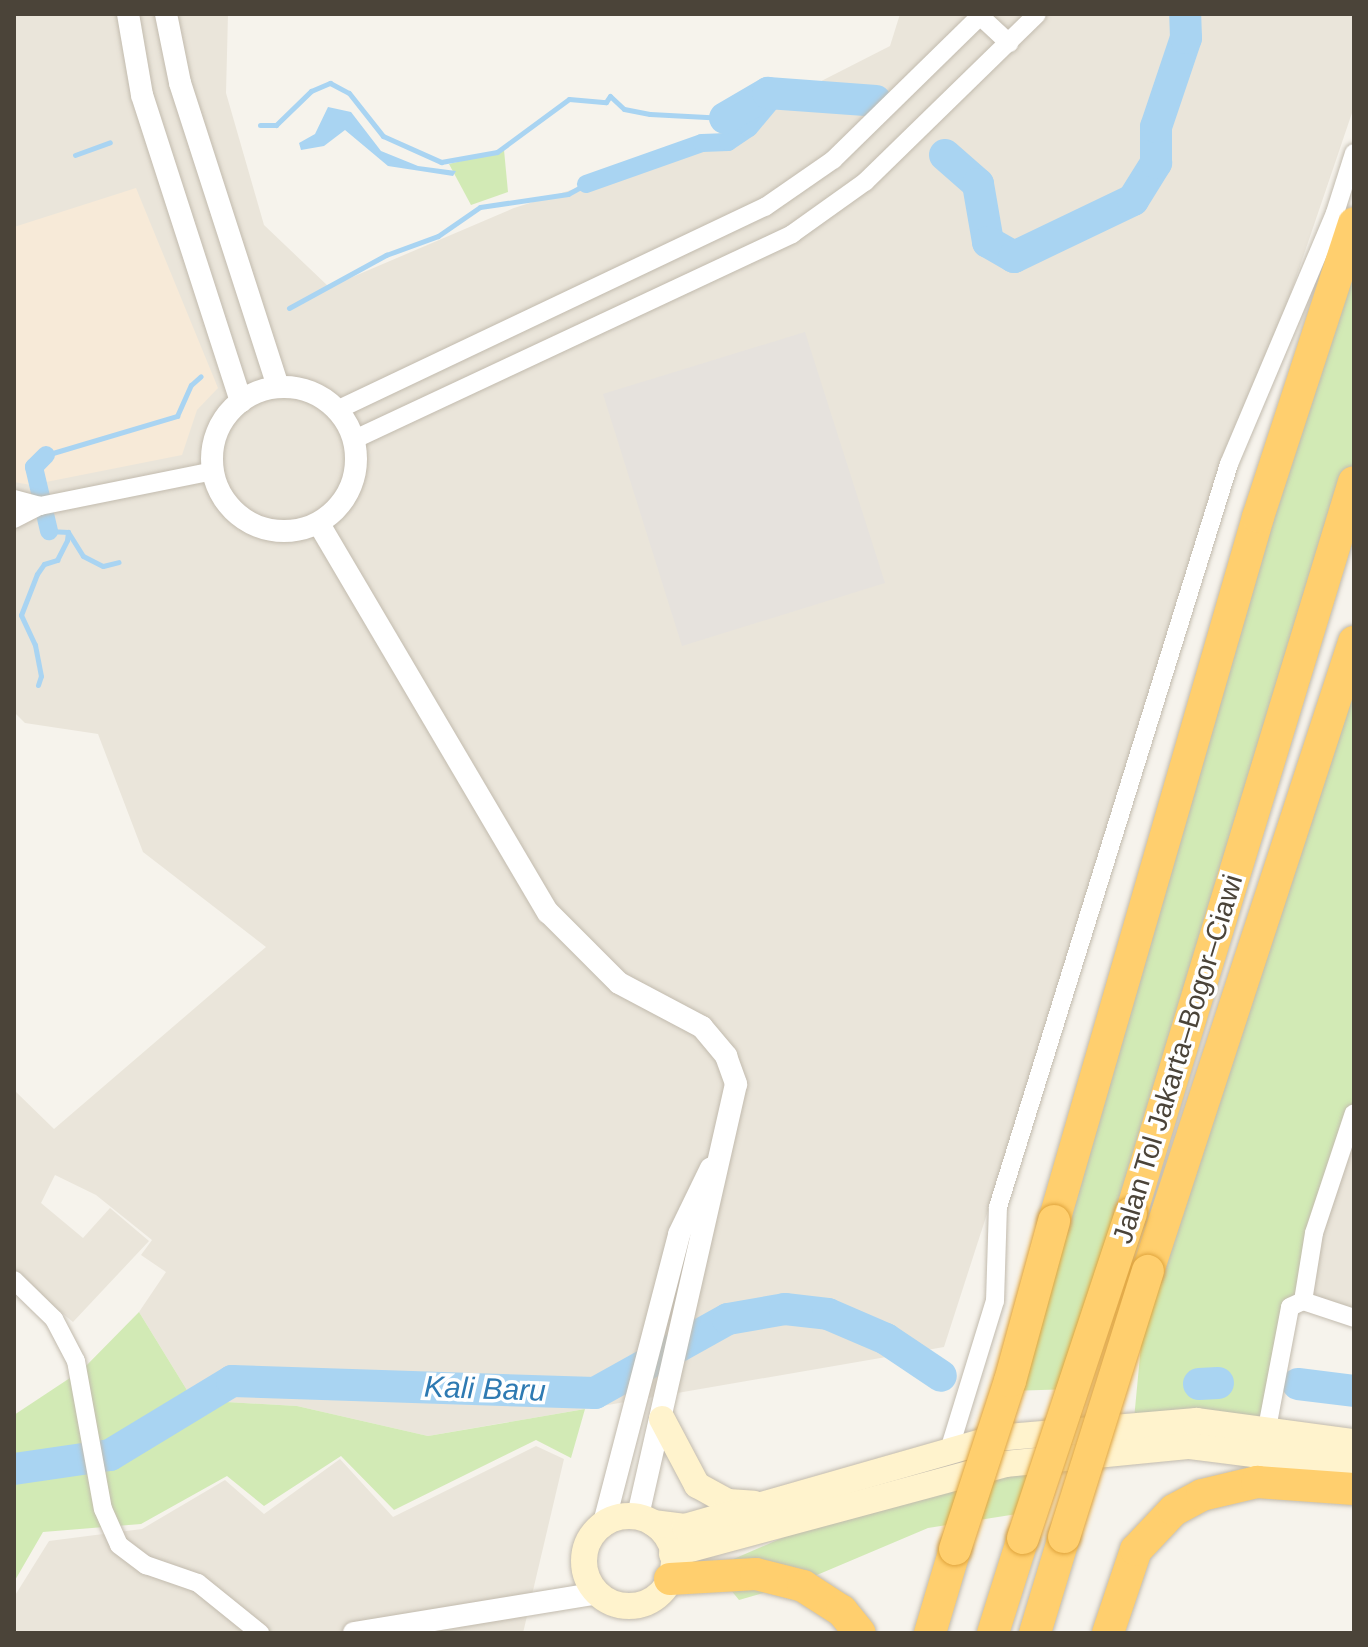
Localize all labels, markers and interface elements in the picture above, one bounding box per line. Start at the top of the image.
street label: Jalan Tol Jakarta–Bogor–Ciawi [1106,870,1250,1248]
water label: Kali Baru [424,1369,546,1409]

